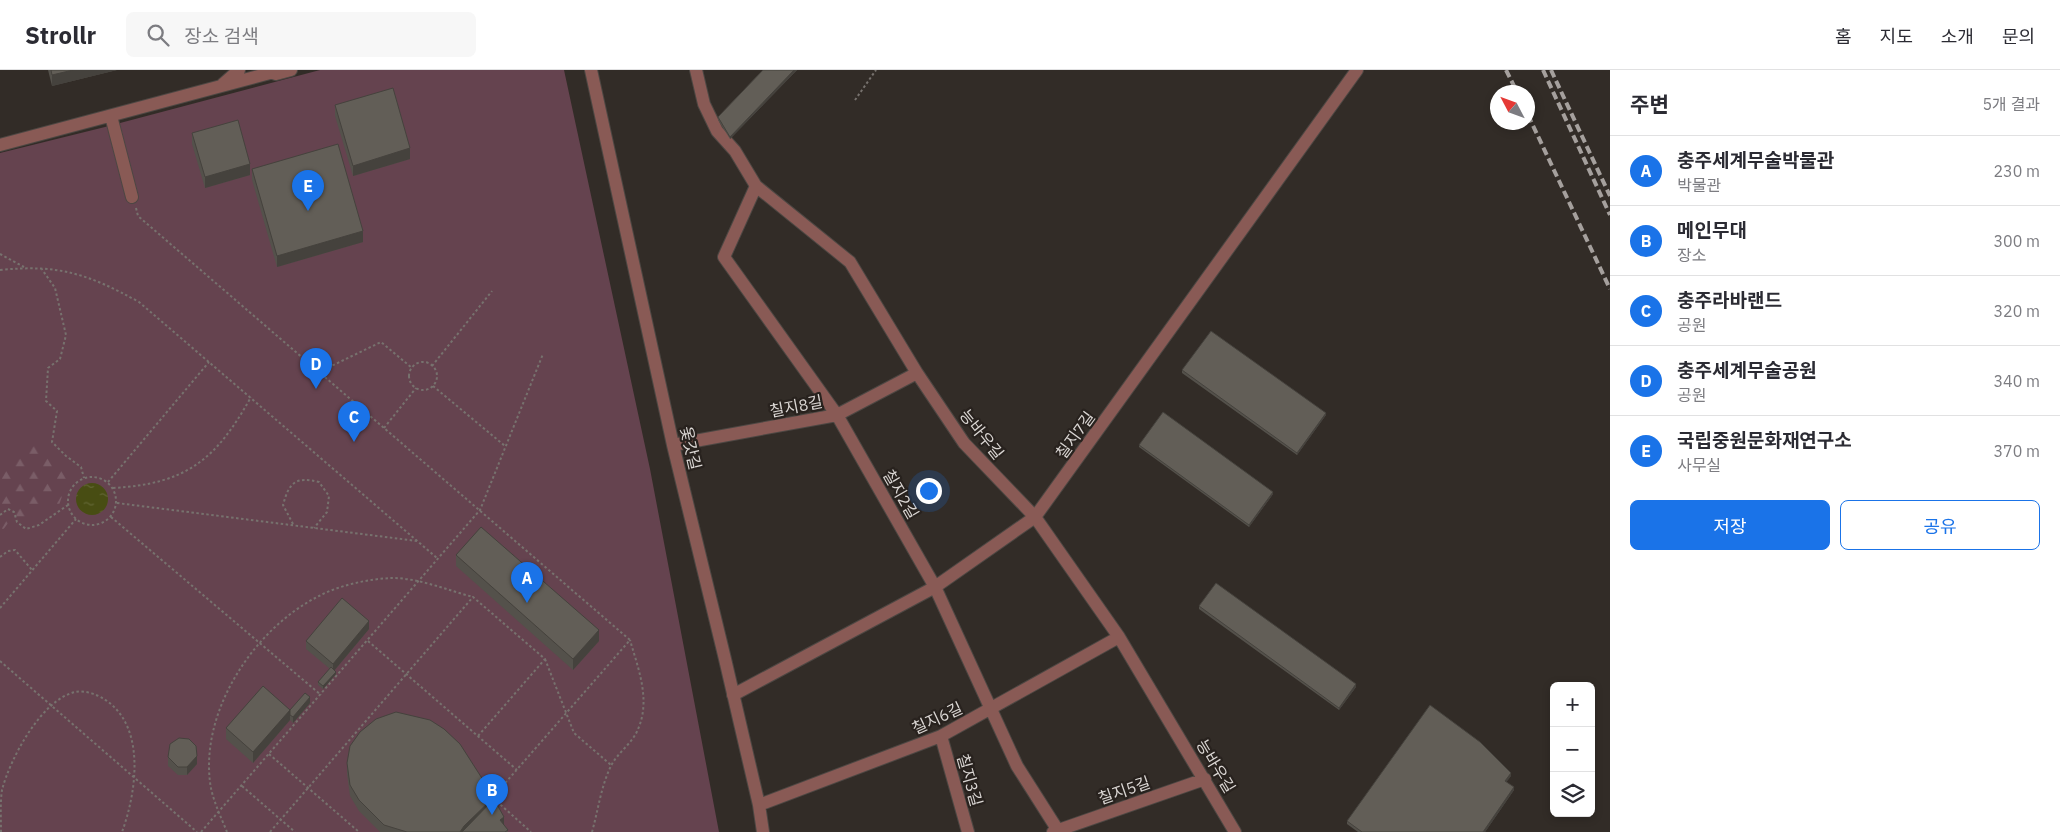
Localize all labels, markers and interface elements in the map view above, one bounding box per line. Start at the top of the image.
search box [126,12,476,57]
text: Strollr [25,19,96,51]
icon: search [144,21,172,49]
text: 장소 검색 [184,24,259,48]
text: 홈 [1835,25,1852,48]
text: 지도 [1880,25,1913,48]
text: 소개 [1941,25,1974,48]
text: 문의 [2002,25,2035,48]
north arrow [1490,85,1535,130]
text: 주변 [1630,90,1669,118]
text: 5개 결과 [1982,94,2040,114]
text: 충주세계무술박물관 [1677,148,1834,172]
text: A [1641,161,1651,181]
text: 230 m [1993,161,2040,181]
pin: E [292,170,324,211]
text: 박물관 [1677,175,1721,195]
text: 메인무대 [1677,218,1747,242]
text: B [1641,231,1651,251]
text: 300 m [1993,231,2040,251]
text: 장소 [1677,245,1706,265]
text: 충주라바랜드 [1677,288,1782,312]
text: C [1641,301,1651,321]
text: 320 m [1993,301,2040,321]
text: 공원 [1677,315,1706,335]
pin: D [300,348,332,389]
text: 충주세계무술공원 [1677,358,1817,382]
text: D [1640,371,1652,391]
text: 340 m [1993,371,2040,391]
text: 공원 [1677,385,1706,405]
street label: 칠지8길 [768,391,824,421]
pin: C [338,401,370,442]
street label: 능바우길 [956,405,1008,463]
street label: 칠지7길 [1051,407,1099,463]
street label: 옻갓길 [676,424,706,472]
text: 국립중원문화재연구소 [1677,428,1852,452]
text: E [1641,441,1651,461]
text: 370 m [1993,441,2040,461]
text: 사무실 [1677,455,1721,475]
street label: 칠지2길 [879,466,923,522]
your location [916,478,942,504]
button: 저장 [1630,500,1830,550]
button: 공유 [1840,500,2040,550]
pin: A [511,562,543,603]
map controls [1550,682,1595,817]
button: + [1550,682,1595,727]
street label: 칠지6길 [908,698,966,738]
button: − [1550,727,1595,772]
street label: 능바우길 [1192,736,1240,796]
street label: 칠지3길 [953,751,987,809]
street label: 칠지5길 [1095,772,1153,808]
button: layers [1550,772,1595,817]
pin: B [476,774,508,815]

